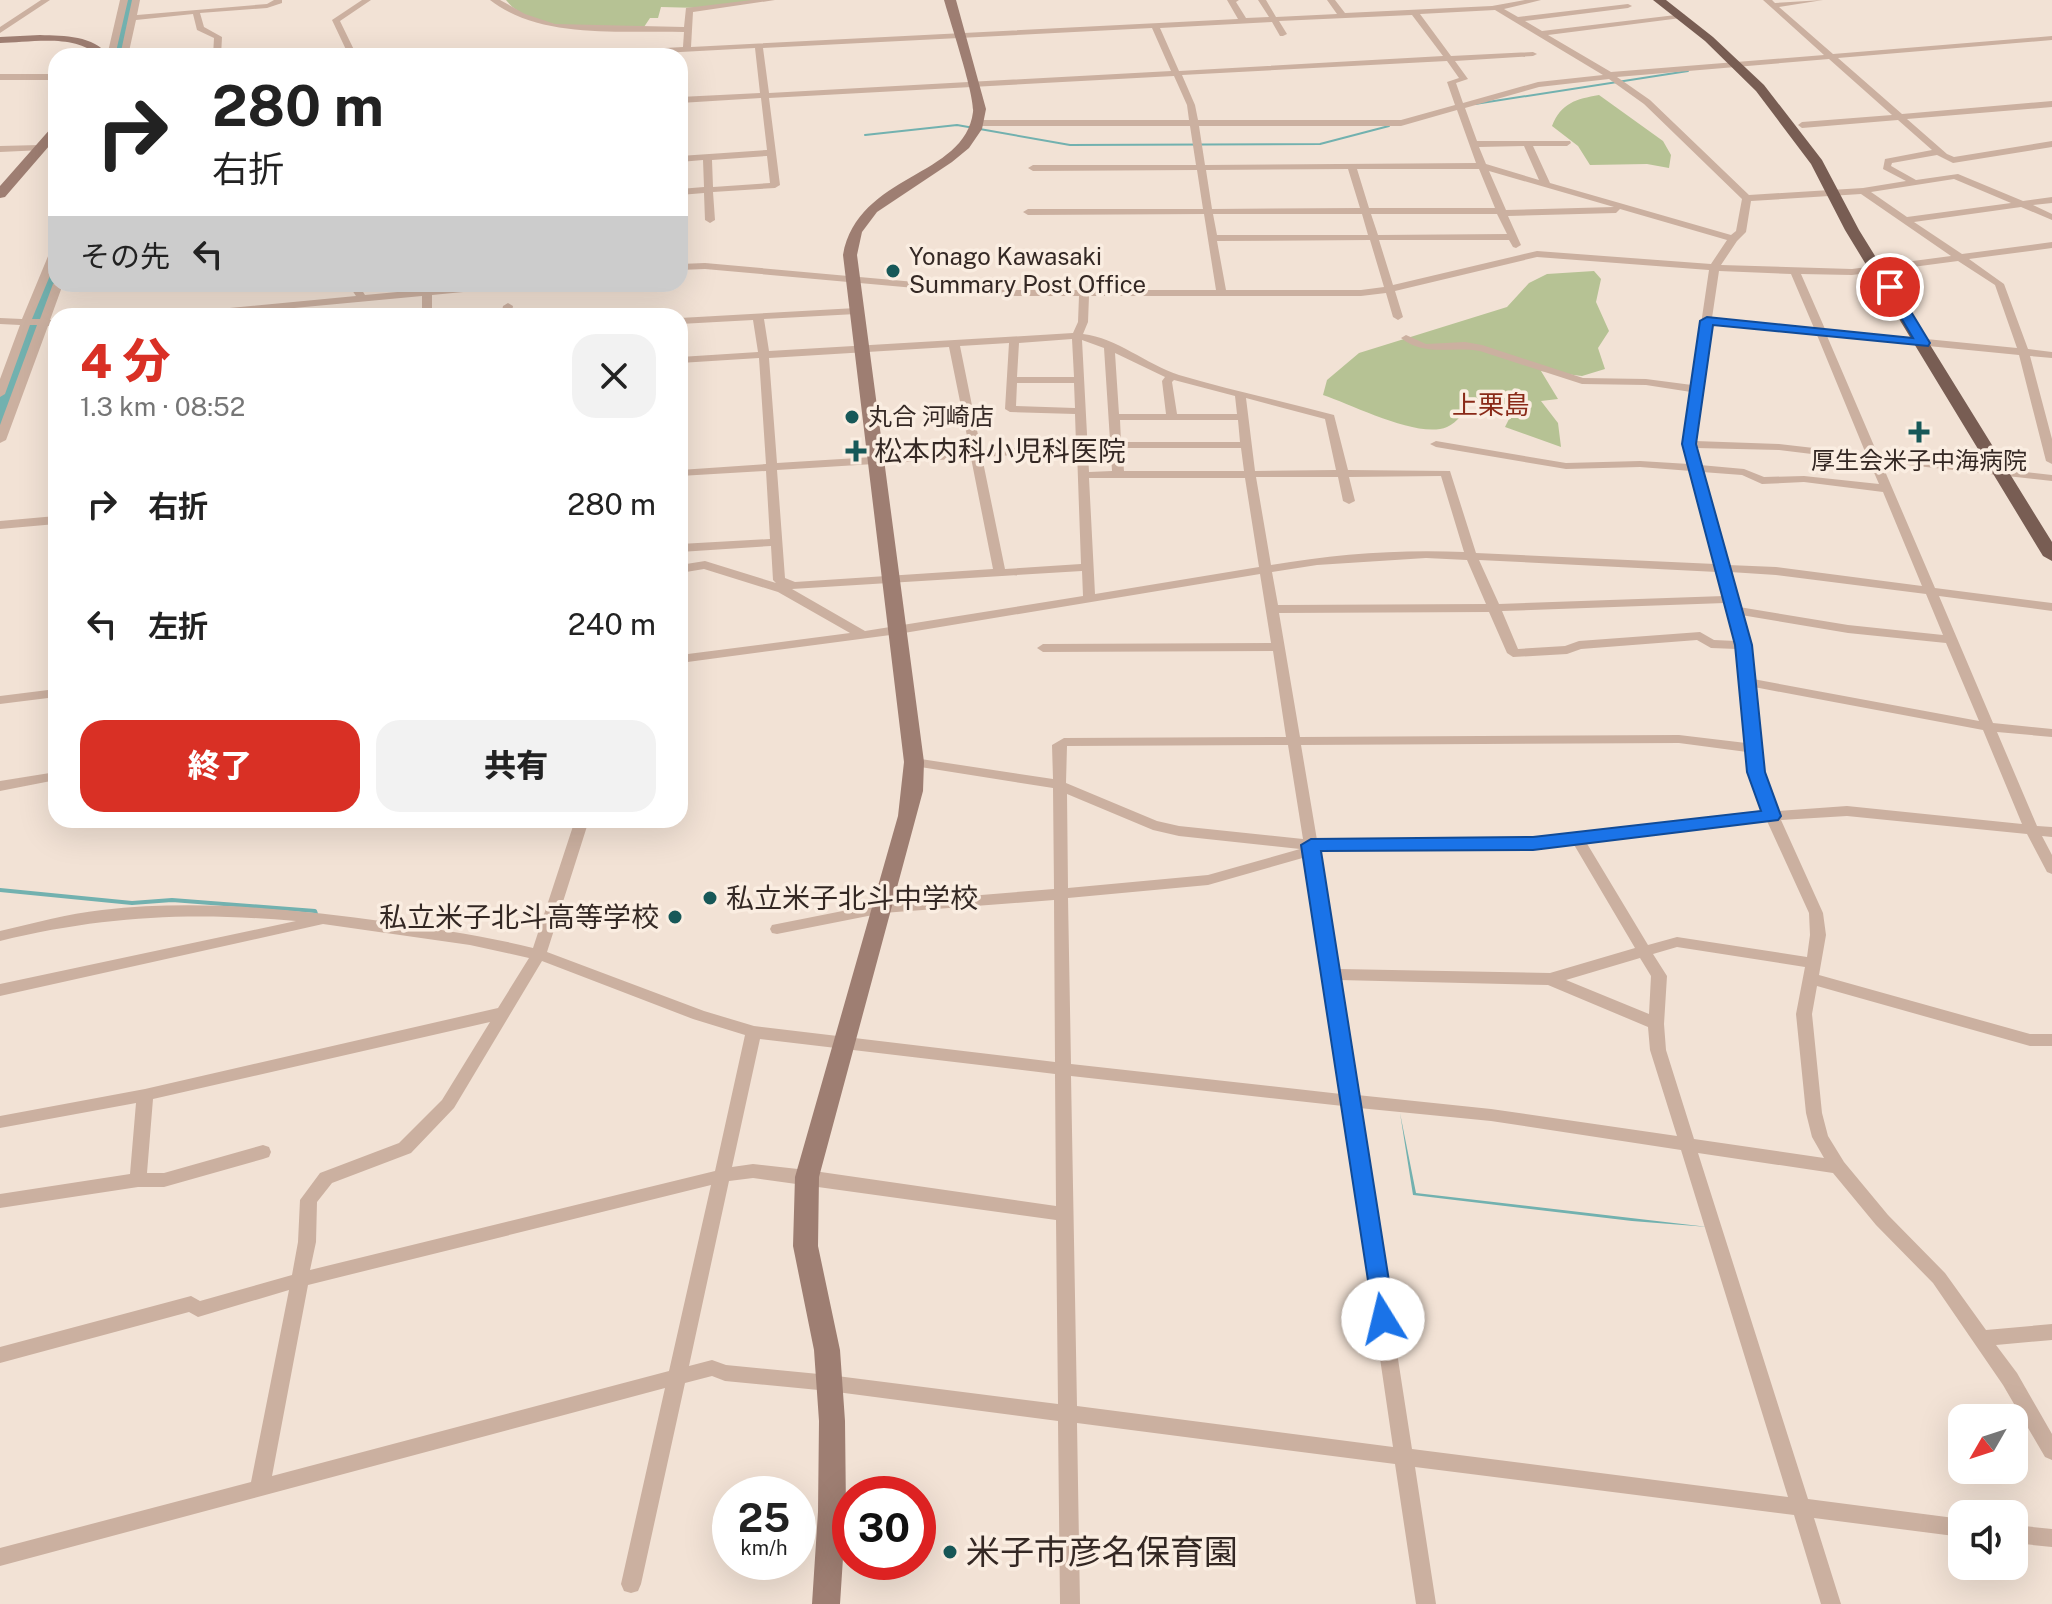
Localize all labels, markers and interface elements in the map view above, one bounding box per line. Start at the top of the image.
text: 280 m [212,73,384,139]
icon: right [80,80,184,184]
text: 右折 [212,148,284,190]
icon: left [186,232,230,276]
text: その先 [80,238,170,274]
place label: Yonago Kawasaki Summary Post Office [909,242,1146,298]
pin [1856,253,1924,321]
marker: Yonago Kawasaki Summary Post Office [884,262,902,280]
icon: arrive [1868,265,1912,309]
text: 4 分 [80,332,171,389]
button: close [572,334,656,418]
district label: 上栗島 [1452,389,1530,420]
text: 1.3 km · 08:52 [80,391,245,422]
place label: 丸合 河崎店 [868,402,994,430]
marker: 丸合 河崎店 [843,408,861,426]
marker: 厚生会米子中海病院 [1908,421,1930,443]
place label: 松本内科小児科医院 [874,434,1126,467]
marker: 松本内科小児科医院 [845,440,867,462]
place label: 厚生会米子中海病院 [1811,446,2027,474]
icon: right [80,482,124,526]
text: 280 m [567,486,656,522]
text: 右折 [148,488,208,524]
icon: left [80,602,124,646]
text: 240 m [568,606,656,642]
text: 左折 [148,608,208,644]
button: 終了 [80,720,360,812]
button: 共有 [376,720,656,812]
place label: 私立米子北斗中学校 [726,881,978,914]
marker: 私立米子北斗中学校 [701,889,719,907]
place label: 私立米子北斗高等学校 [379,900,659,933]
marker: 私立米子北斗高等学校 [666,908,684,926]
position arrow [1341,1277,1425,1361]
north arrow [1948,1404,2028,1484]
map controls [1948,1404,2028,1580]
speed limit sign: 30 [832,1476,936,1580]
text: 25 [738,1494,790,1541]
button: sound [1948,1500,2028,1580]
place label: 米子市彦名保育園 [966,1532,1238,1572]
text: km/h [740,1536,788,1560]
marker: 米子市彦名保育園 [941,1543,959,1561]

